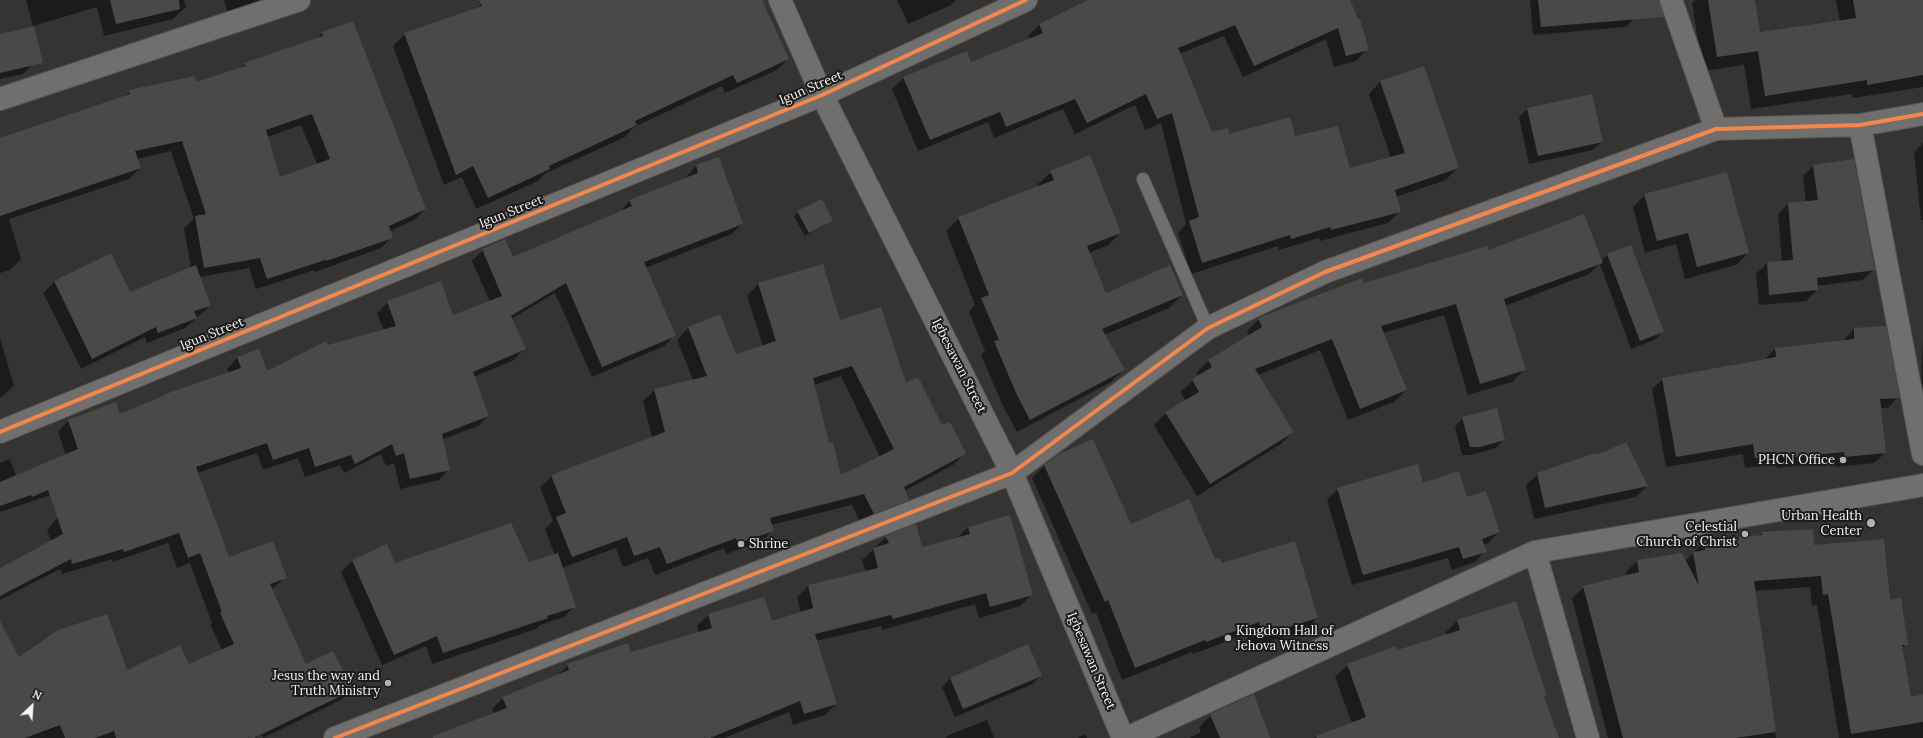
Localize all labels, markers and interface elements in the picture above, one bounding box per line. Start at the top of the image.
street label: Igun Street [777,68,845,108]
street label: Igun Street [477,192,545,232]
street label: Igun Street [178,314,246,354]
street label: Igbesawan Street [928,316,990,416]
place label: PHCN Office [1758,452,1835,468]
marker: PHCN Office [1838,455,1848,465]
place label: Urban Health Center [1781,508,1862,539]
marker: Urban Health Center [1865,517,1877,529]
place label: Celestial Church of Christ [1636,519,1737,550]
marker: Celestial Church of Christ [1740,529,1750,539]
place label: Shrine [749,536,788,552]
marker: Shrine [736,539,746,549]
street label: Igbesawan Street [1064,610,1118,712]
place label: Kingdom Hall of Jehova Witness [1236,623,1333,654]
marker: Kingdom Hall of Jehova Witness [1223,633,1233,643]
place label: Jesus the way and Truth Ministry [272,668,380,699]
marker: Jesus the way and Truth Ministry [383,678,393,688]
north arrow [12,686,52,726]
text: N [30,687,44,703]

